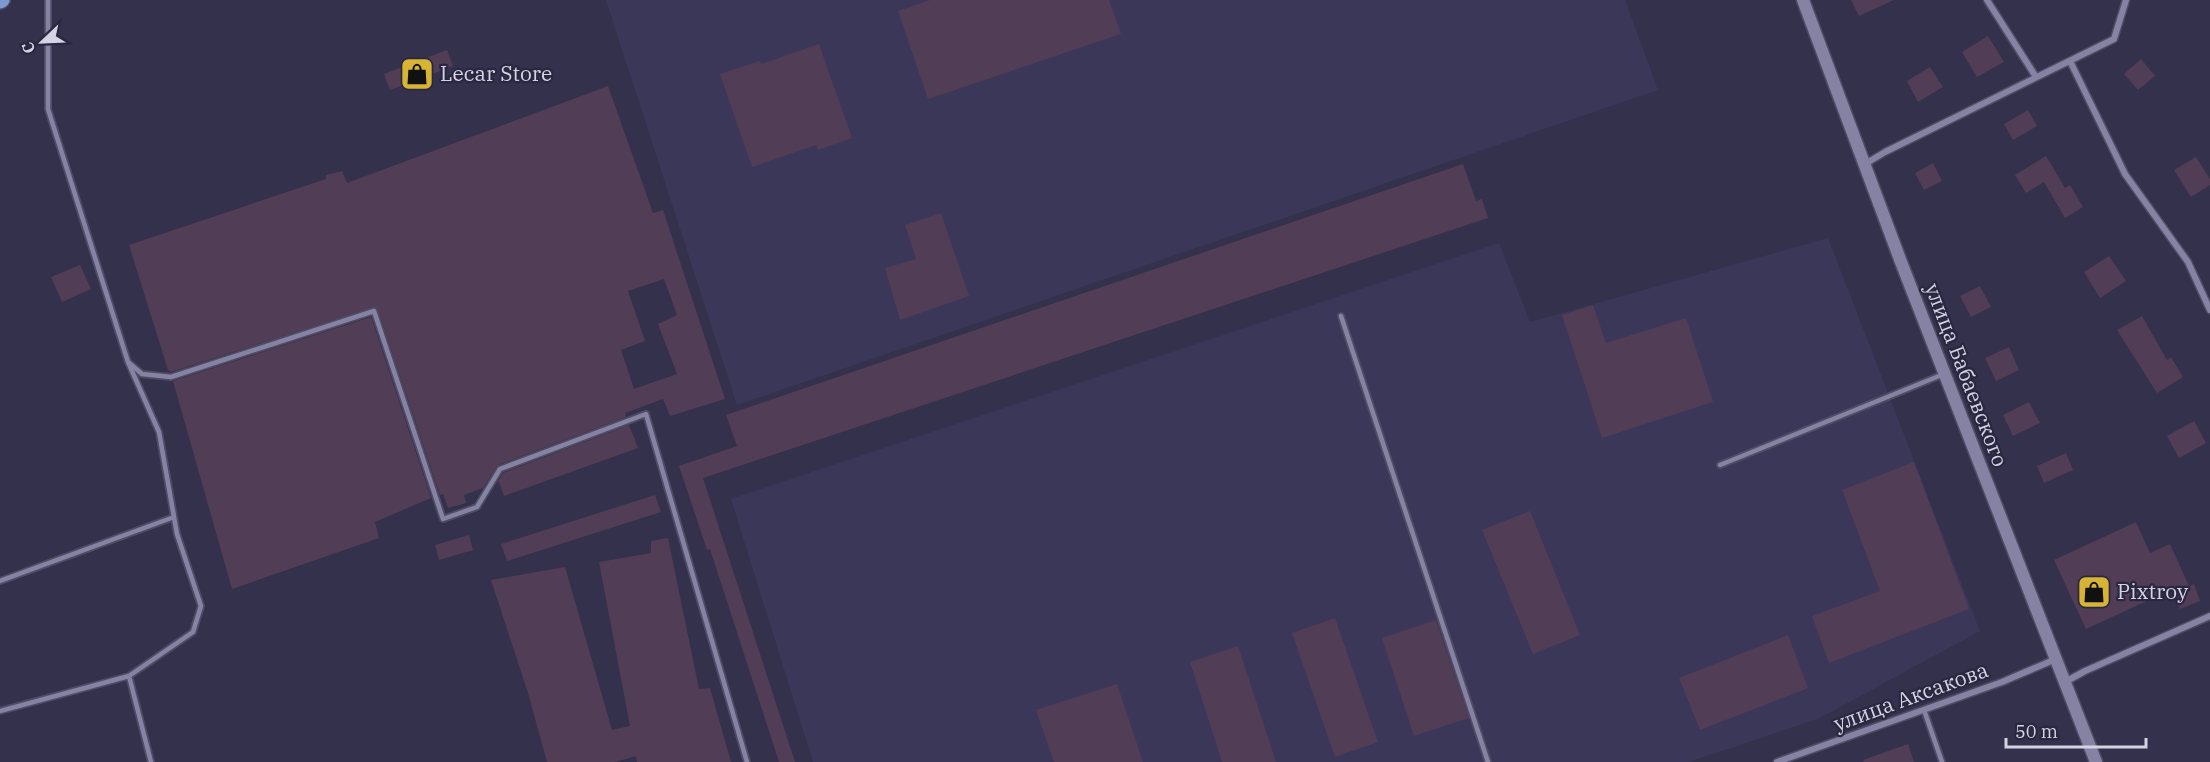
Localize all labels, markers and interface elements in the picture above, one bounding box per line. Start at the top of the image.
north arrow [12,12,72,72]
text: С [17,39,39,57]
shop icon: Lecar Store [399,56,435,92]
place label: Lecar Store [440,59,552,87]
street label: улица Бабаевского [1919,279,2015,470]
shop icon: Pixtroy [2076,574,2112,610]
place label: Pixtroy [2117,577,2189,605]
street label: улица Аксакова [1829,655,1992,737]
scale bar [2006,711,2146,749]
text: 50 m [2015,720,2058,743]

